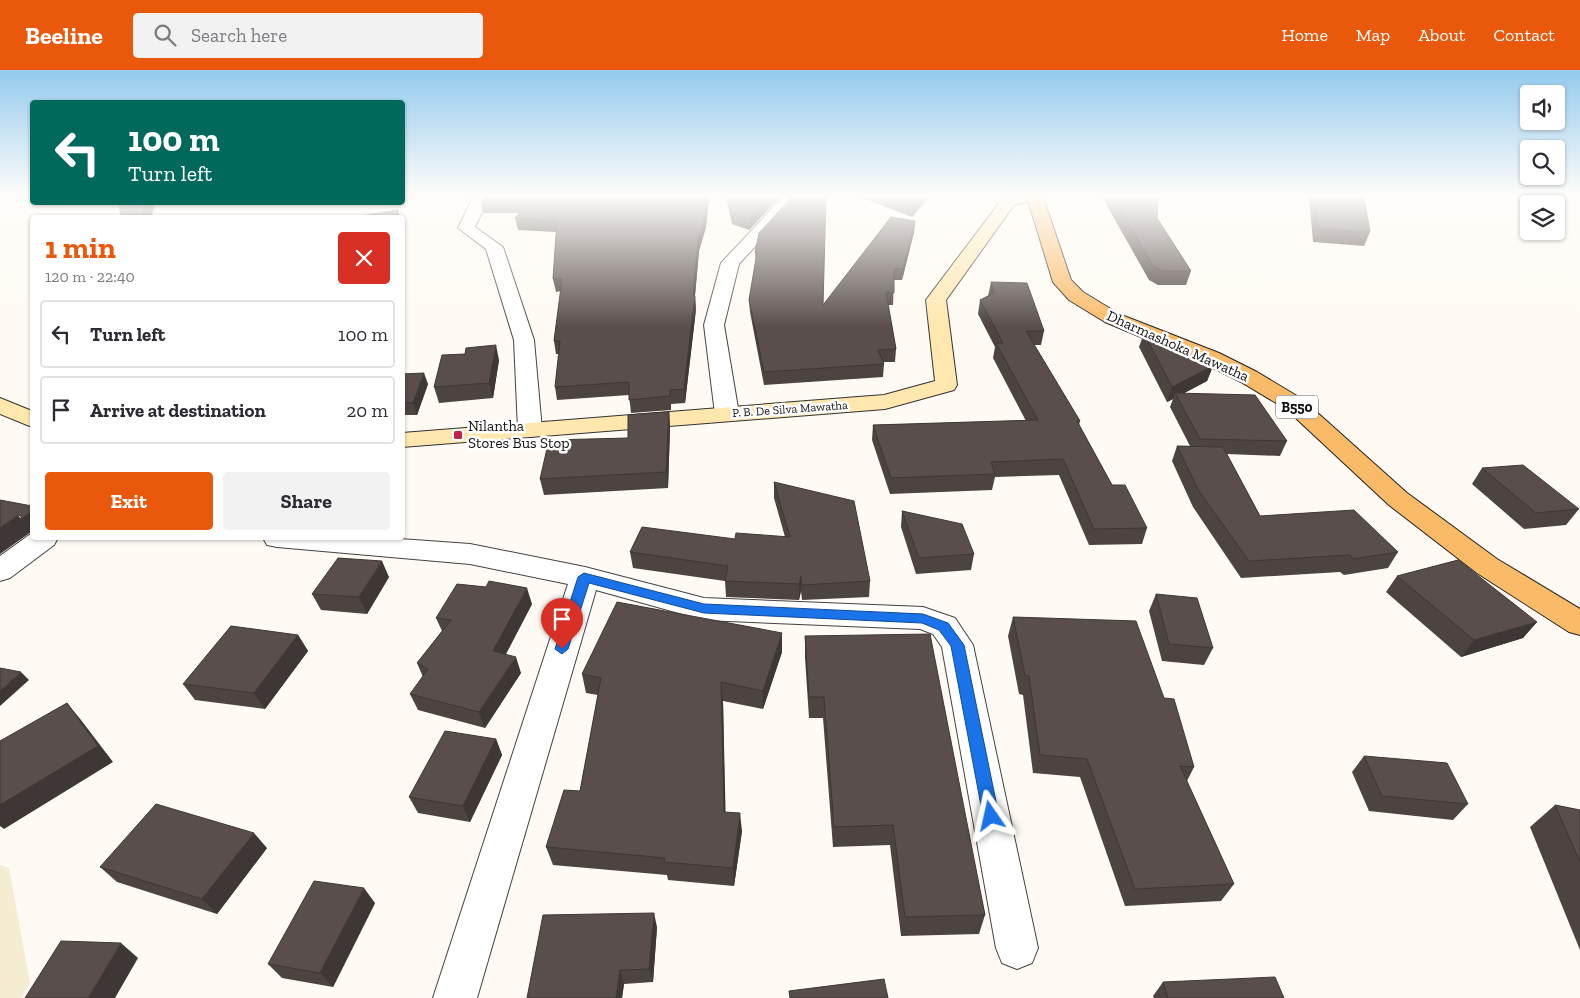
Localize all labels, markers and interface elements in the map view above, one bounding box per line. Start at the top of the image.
search box [133,13,483,58]
text: Beeline [25,21,103,50]
icon: search [151,21,179,49]
text: Search here [191,24,287,47]
text: Home [1281,24,1328,46]
text: Map [1356,24,1390,46]
text: About [1418,24,1465,46]
text: Contact [1493,24,1555,46]
map controls [1520,85,1565,240]
button: sound [1520,85,1565,130]
text: 100 m [128,118,220,160]
icon: left [45,120,110,185]
button: search [1520,140,1565,185]
text: Turn left [128,160,212,187]
button: layers [1520,195,1565,240]
text: 1 min [45,230,116,266]
button: close [338,232,390,284]
text: 120 m · 22:40 [45,267,135,286]
street label: Dharmashoka Mawatha [1104,307,1252,385]
icon: left [47,320,75,348]
text: Turn left [90,323,165,346]
text: 100 m [338,323,388,346]
icon: arrive [47,396,75,424]
road number: B550 [1276,396,1318,418]
street label: P. B. De Silva Mawatha [732,398,849,420]
text: Arrive at destination [90,399,266,422]
text: 20 m [347,399,388,422]
place label: Nilantha Stores Bus Stop [468,417,570,452]
marker: Nilantha Stores Bus Stop [452,429,464,441]
button: Exit [45,472,213,530]
button: Share [223,472,390,530]
pin [541,598,583,649]
icon: arrive [548,605,576,633]
position arrow [964,789,1016,841]

